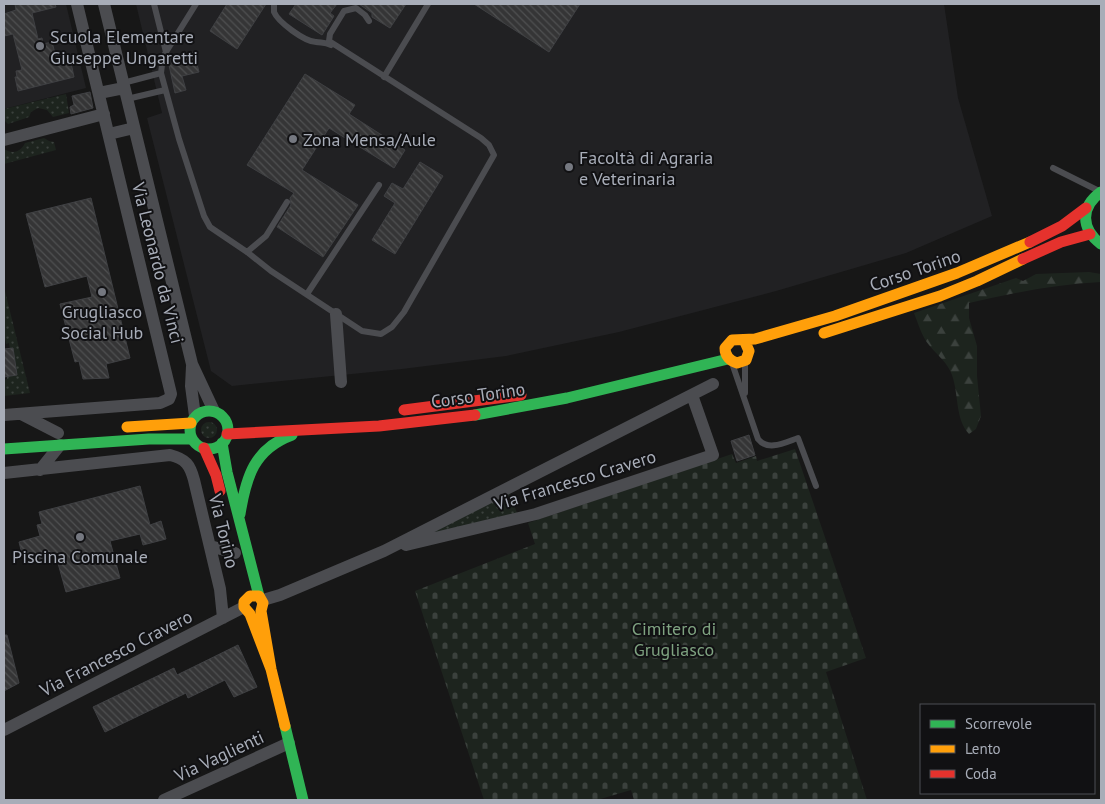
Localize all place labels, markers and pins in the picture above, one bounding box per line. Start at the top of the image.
place label: Scuola Elementare Giuseppe Ungaretti [50,25,198,69]
marker: Scuola Elementare Giuseppe Ungaretti [34,40,46,52]
place label: Zona Mensa/Aule [303,128,436,151]
marker: Zona Mensa/Aule [287,133,299,145]
place label: Facoltà di Agraria e Veterinaria [579,146,713,190]
marker: Facoltà di Agraria e Veterinaria [563,161,575,173]
marker: Grugliasco Social Hub [96,286,108,298]
place label: Grugliasco Social Hub [61,300,143,344]
marker: Piscina Comunale [74,531,86,543]
place label: Piscina Comunale [12,545,148,568]

